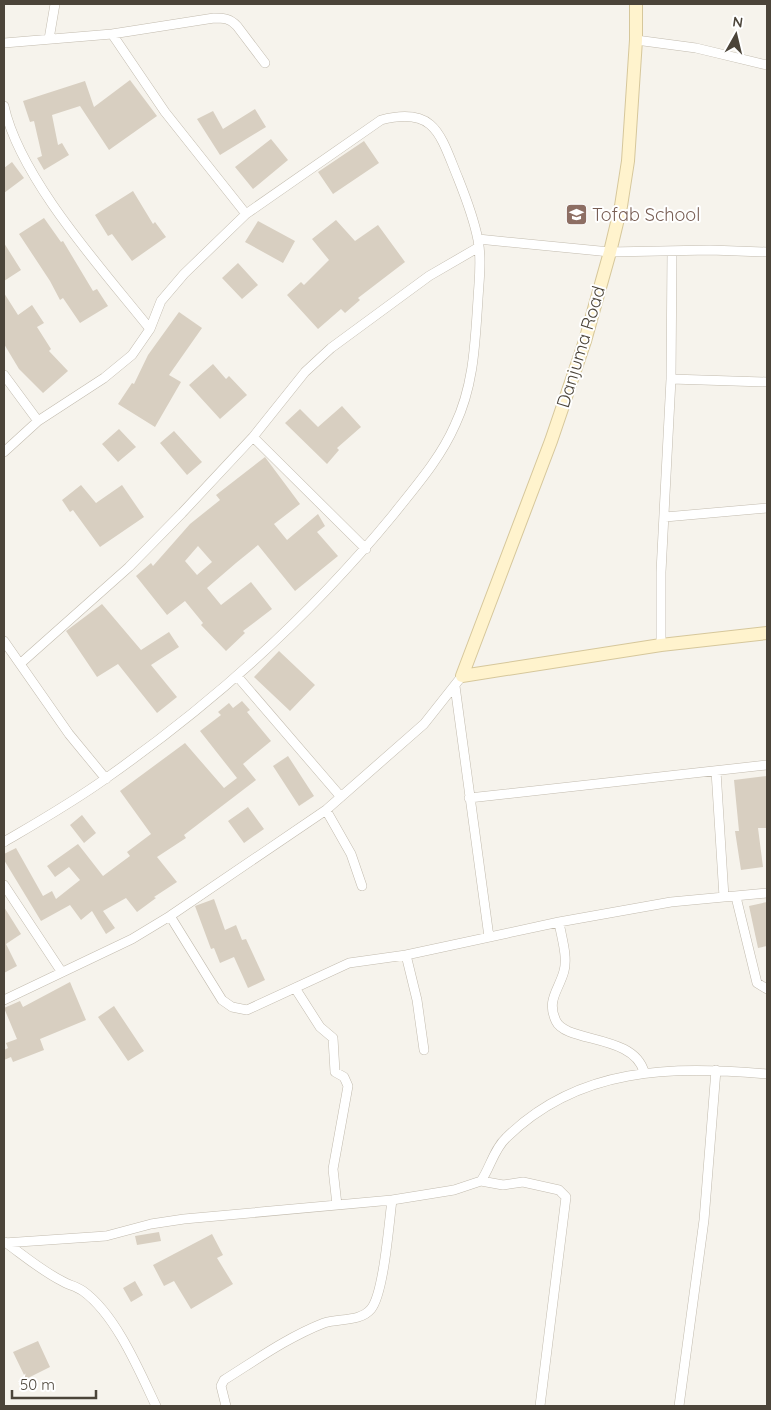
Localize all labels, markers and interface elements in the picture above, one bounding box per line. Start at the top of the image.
north arrow [711,10,761,60]
text: N [731,12,744,32]
school or university icon: Tofab School [564,203,588,227]
place label: Tofab School [592,203,700,226]
street label: Danjuma Road [551,283,610,411]
scale bar [12,1368,96,1400]
text: 50 m [20,1375,55,1394]

